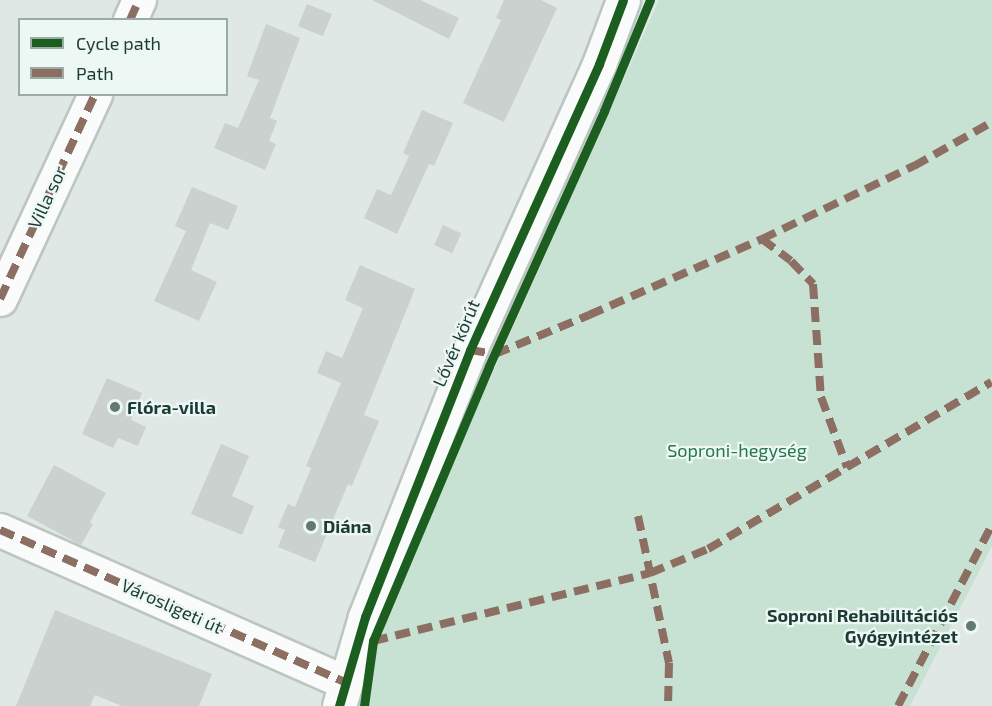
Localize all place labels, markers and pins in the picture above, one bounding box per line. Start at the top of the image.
place label: Flóra-villa [127,396,216,418]
marker: Flóra-villa [108,400,122,414]
place label: Diána [323,515,372,537]
marker: Diána [304,519,318,533]
place label: Soproni Rehabilitációs Gyógyintézet [767,605,958,648]
marker: Soproni Rehabilitációs Gyógyintézet [962,617,980,635]

